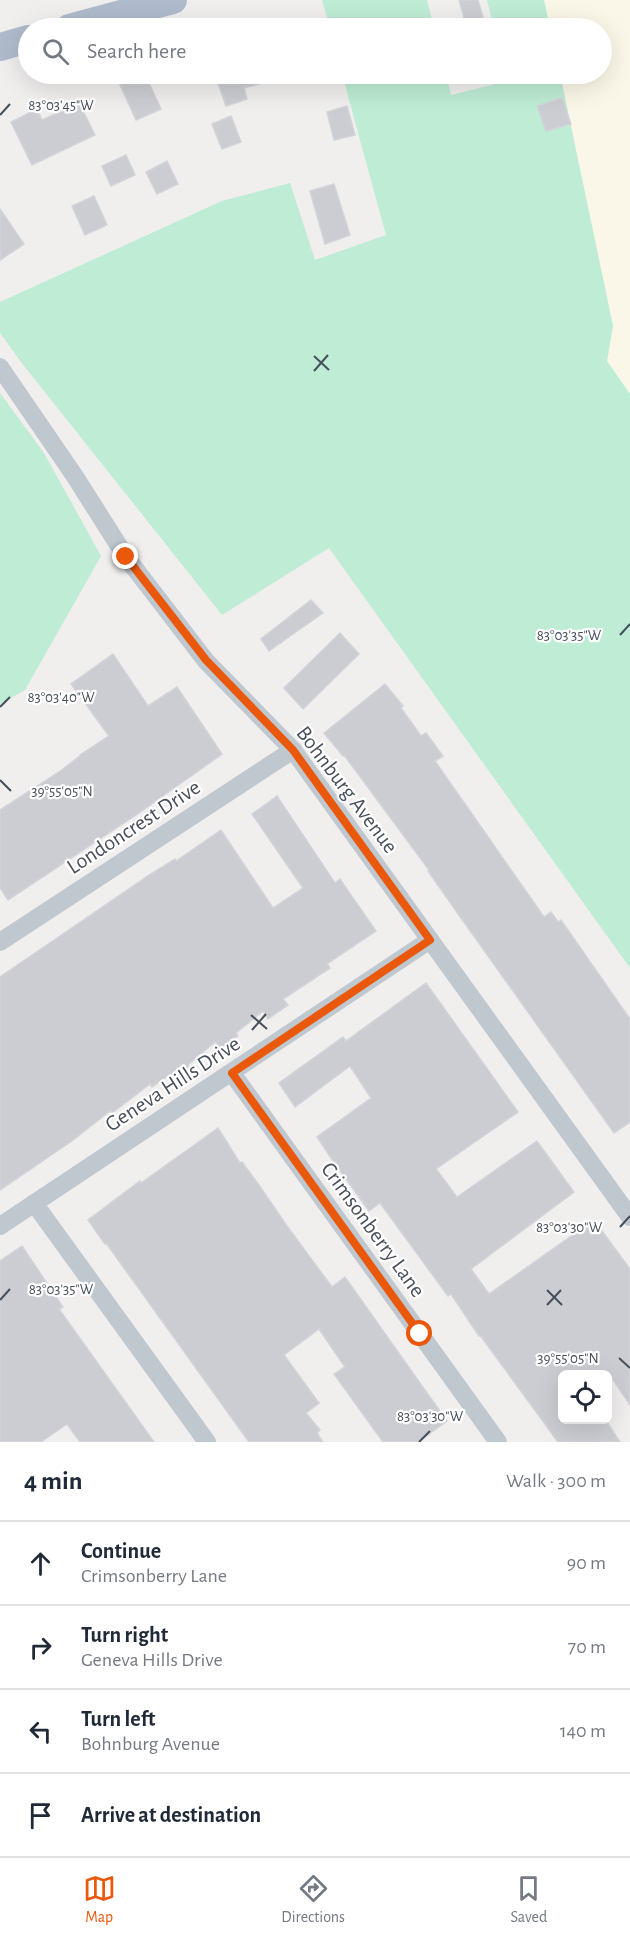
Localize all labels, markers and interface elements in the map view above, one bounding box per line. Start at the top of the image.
search box [18,18,612,84]
icon: search [39,35,72,68]
text: Search here [87,40,186,62]
text: 83°03'45"W [28,98,94,113]
route end [112,543,138,569]
text: 83°03'35"W [537,628,602,643]
text: 83°03'40"W [27,690,95,705]
street label: Bohnburg Avenue [292,722,402,857]
street label: Londoncrest Drive [63,776,204,878]
text: 39°55'05"N [31,784,93,799]
street label: Geneva Hills Drive [101,1032,244,1136]
street label: Crimsonberry Lane [317,1158,429,1301]
text: 83°03'30"W [536,1220,603,1235]
text: 83°03'35"W [29,1282,94,1297]
route start [406,1320,432,1346]
text: 39°55'05"N [537,1351,599,1366]
map controls [558,1370,612,1424]
button: locate [558,1370,612,1424]
text: 83°03'30"W [397,1409,464,1424]
text: 4 min [24,1468,83,1494]
text: Walk · 300 m [506,1471,606,1491]
text: Continue [81,1540,161,1562]
icon: ahead [24,1547,57,1580]
text: 90 m [567,1553,606,1573]
text: Crimsonberry Lane [81,1566,227,1586]
text: Turn right [81,1624,168,1646]
icon: right [24,1631,57,1664]
text: 70 m [568,1637,606,1657]
text: Geneva Hills Drive [81,1650,223,1670]
text: Turn left [81,1708,155,1730]
icon: left [24,1715,57,1748]
text: 140 m [560,1721,606,1741]
text: Bohnburg Avenue [81,1734,220,1754]
icon: arrive [24,1799,57,1832]
text: Arrive at destination [81,1804,261,1826]
tab: Map [83,1872,116,1927]
tab: Directions [281,1872,345,1927]
tab: Saved [511,1872,547,1927]

